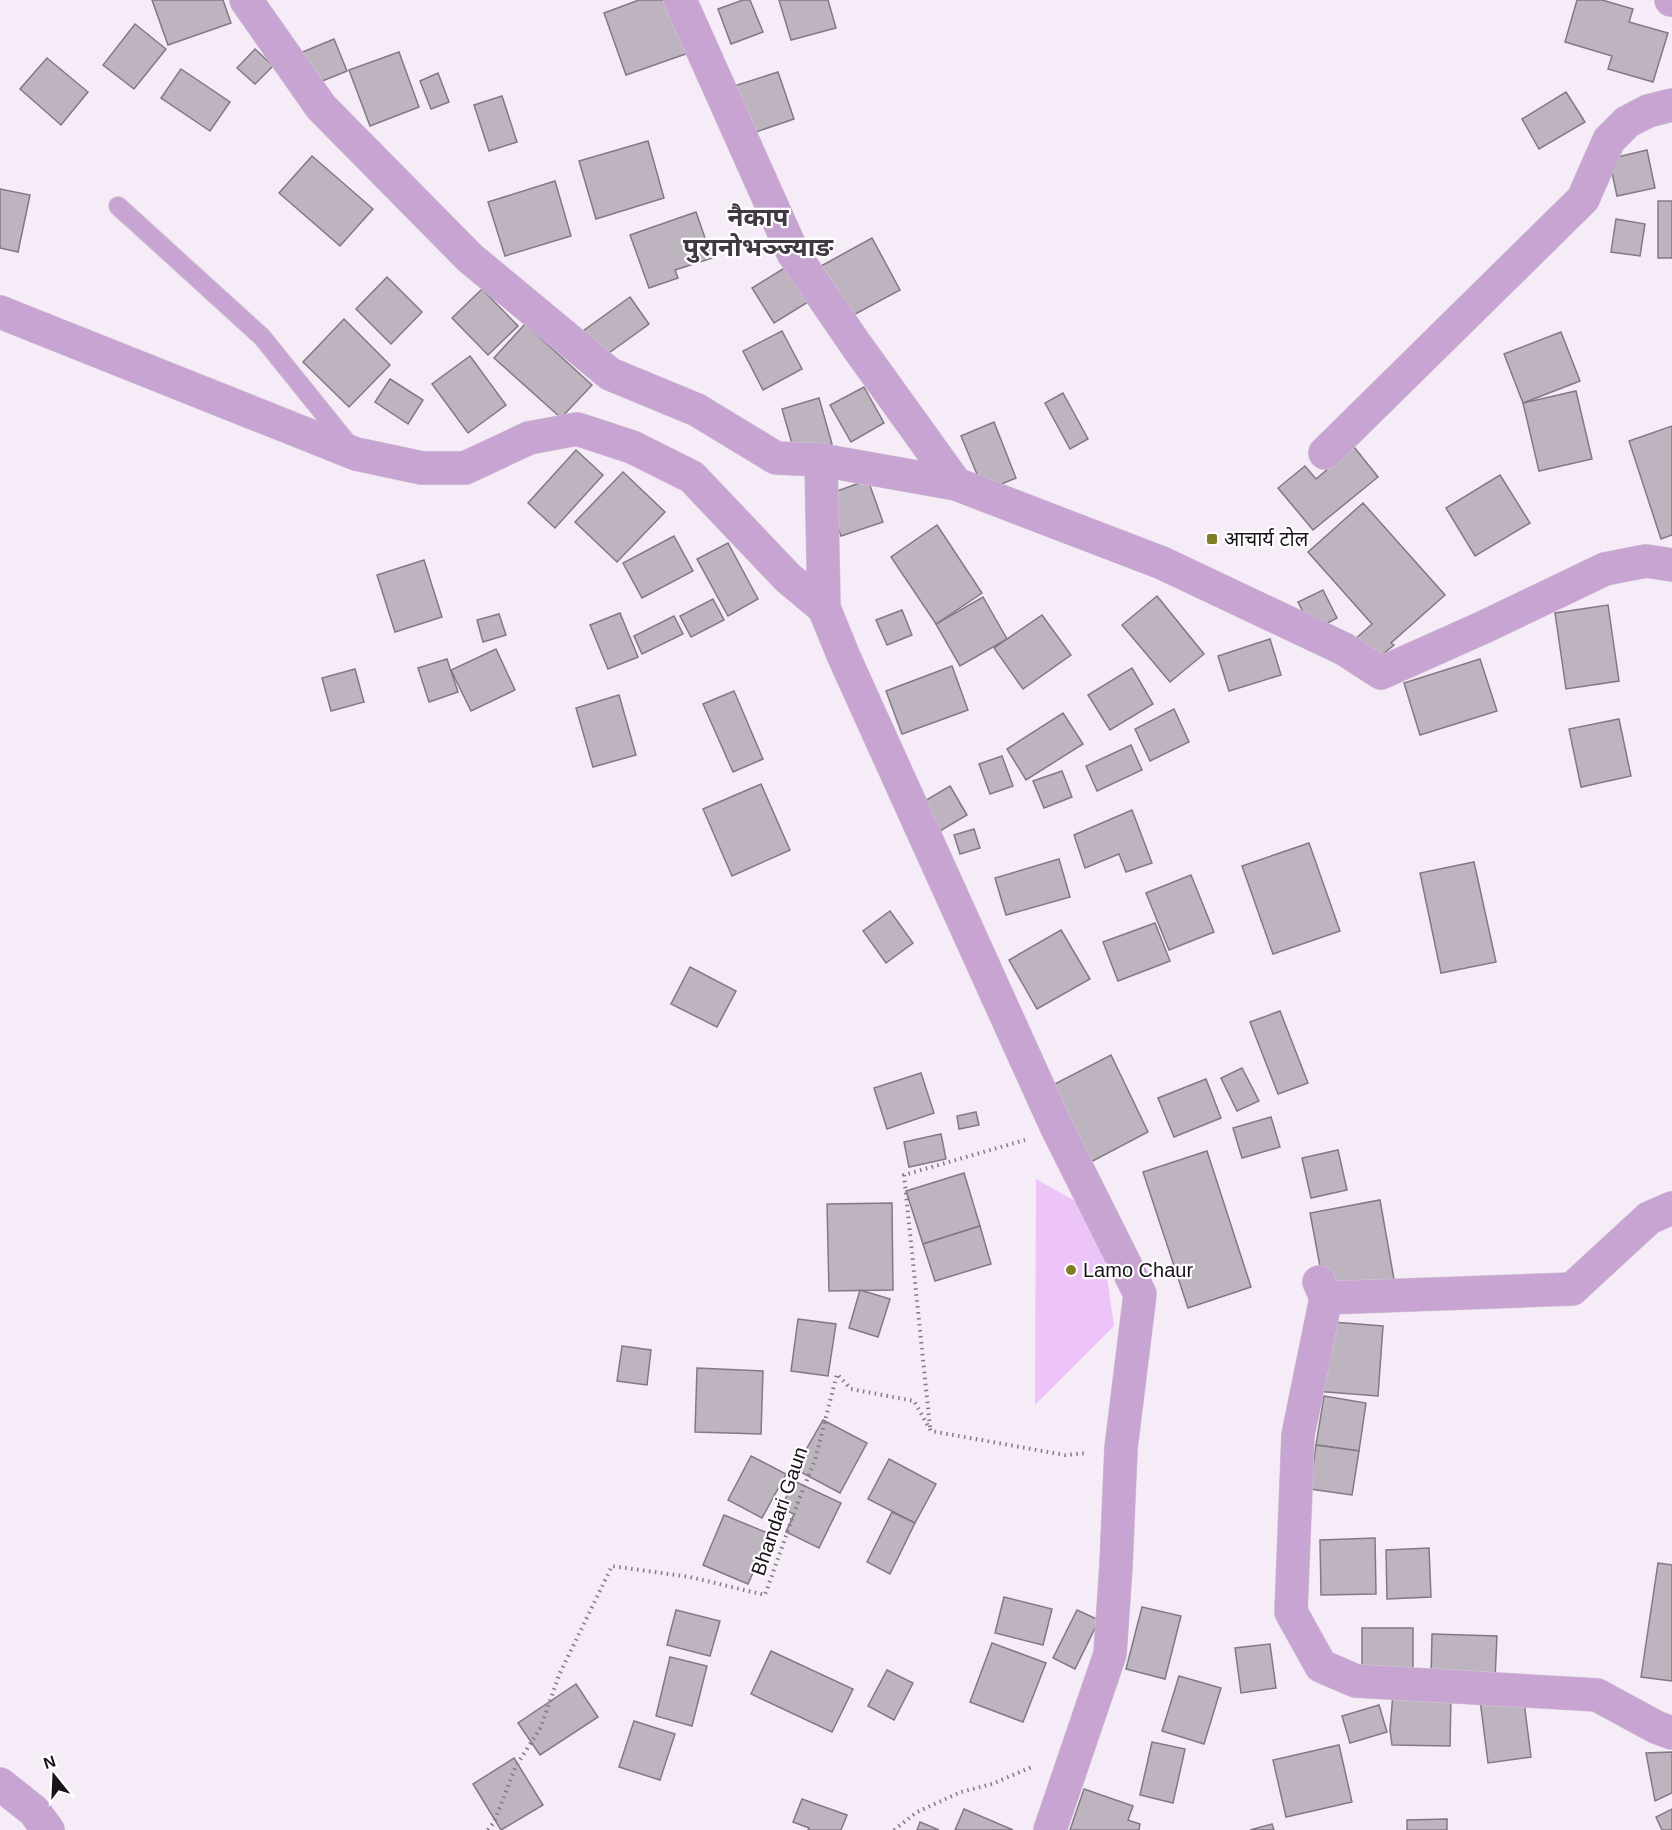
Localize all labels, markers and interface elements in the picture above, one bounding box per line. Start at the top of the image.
district label: नैकाप पुरानोभञ्ज्याङ [683,202,834,263]
place label: आचार्य टोल [1224,527,1309,550]
marker: आचार्य टोल [1205,532,1219,546]
place label: Lamo Chaur [1083,1259,1193,1281]
marker: Lamo Chaur [1064,1263,1078,1277]
street label: Bhandari Gaun [747,1444,811,1578]
north arrow [24,1746,84,1806]
text: N [41,1752,58,1772]

